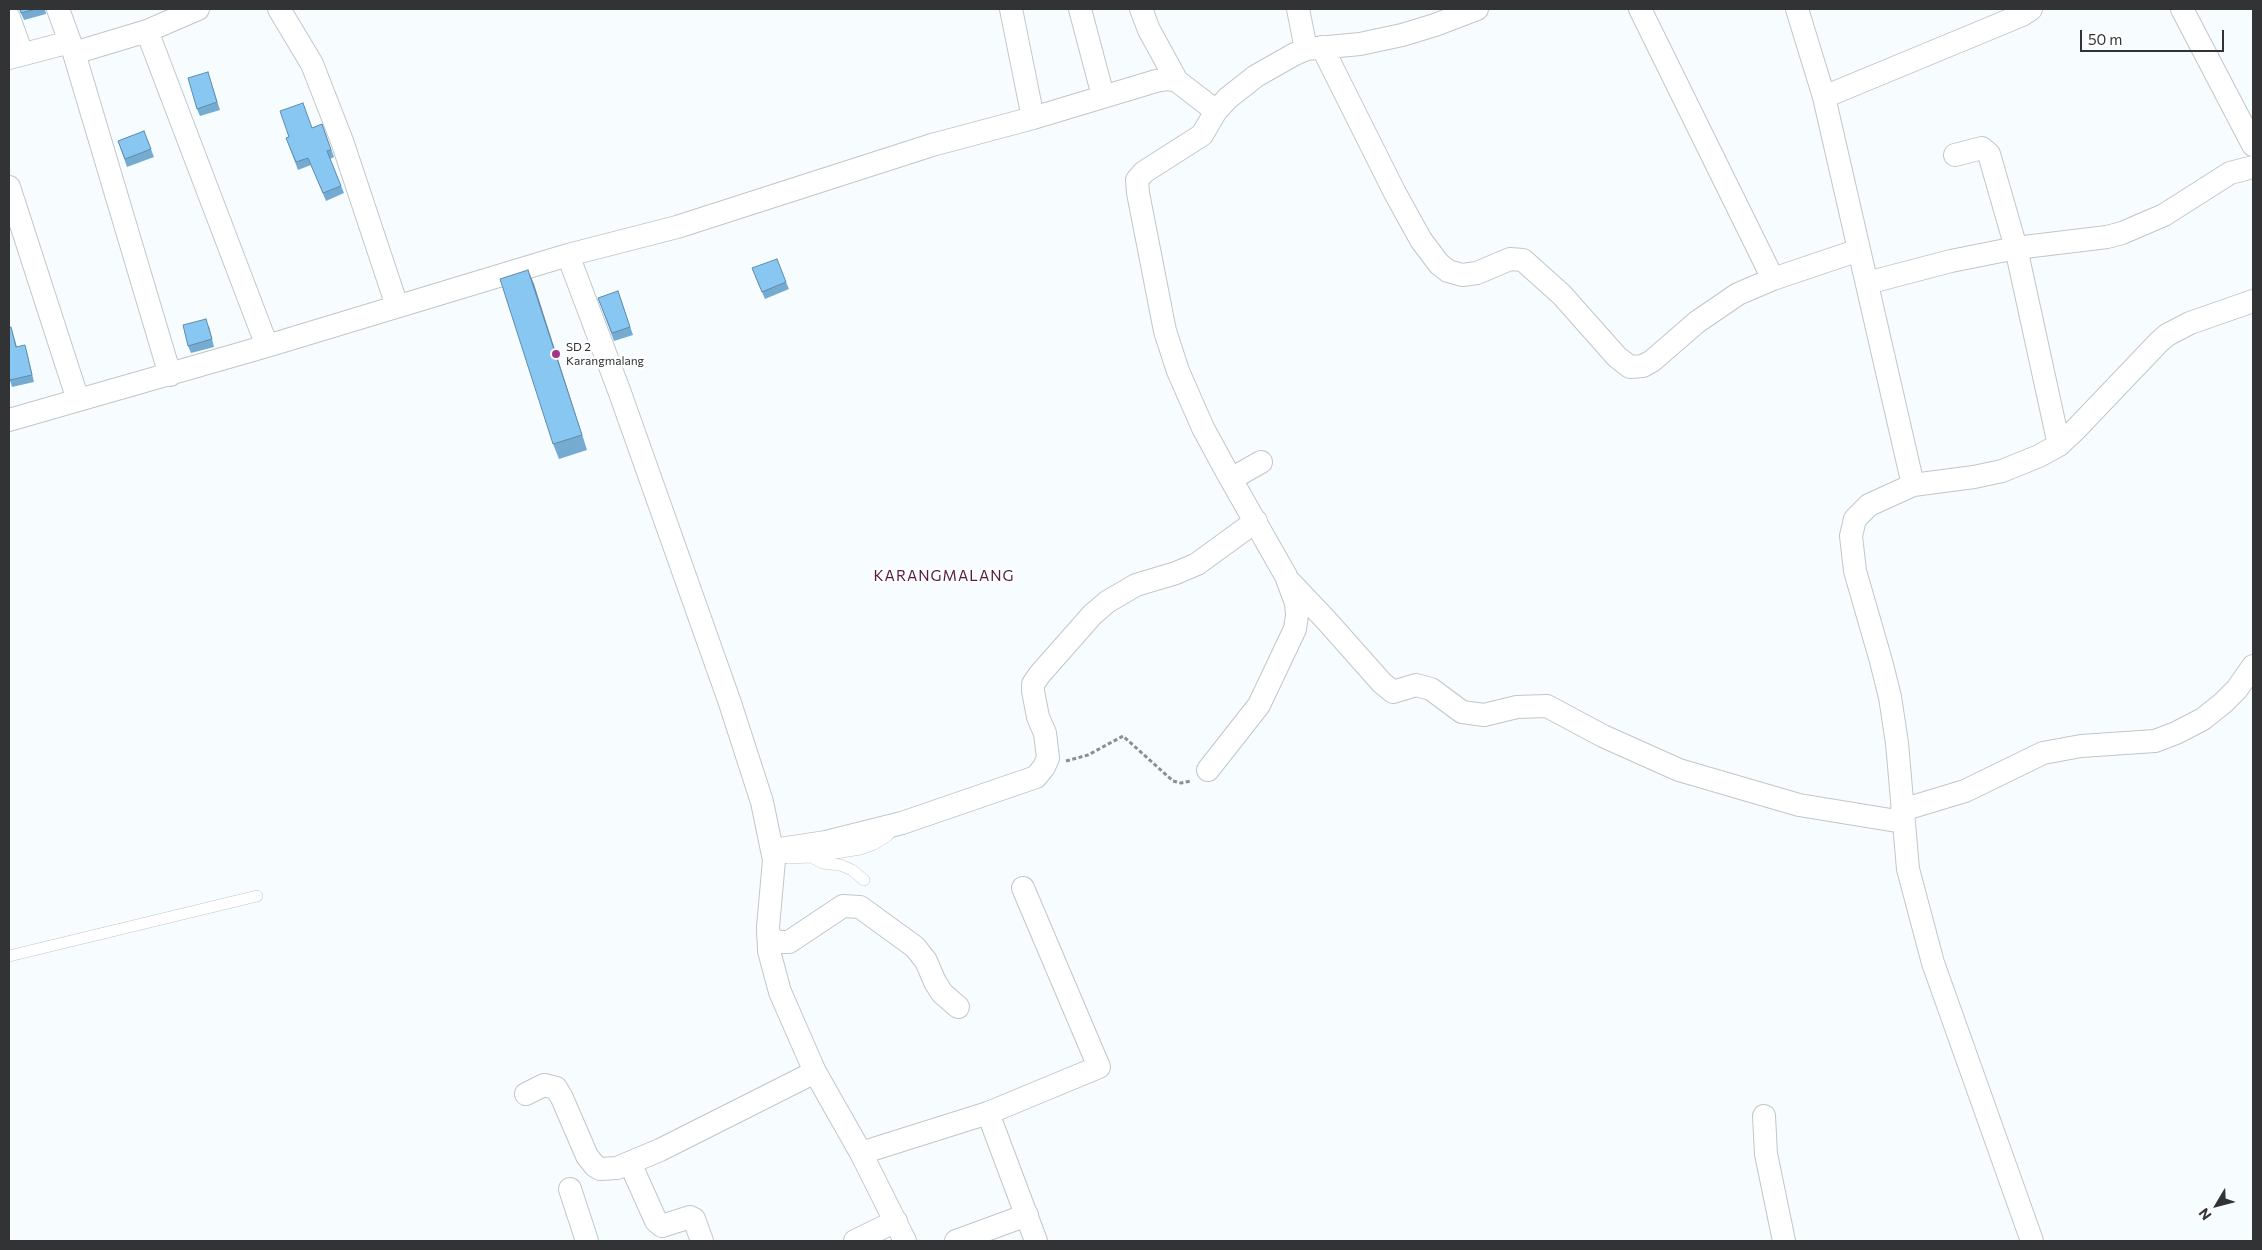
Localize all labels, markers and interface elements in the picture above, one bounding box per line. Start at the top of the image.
scale bar [2082,20,2226,52]
text: 50 m [2088,30,2122,48]
place label: SD 2 Karangmalang [566,340,644,368]
marker: SD 2 Karangmalang [550,348,562,360]
district label: KARANGMALANG [872,567,1016,585]
north arrow [2192,1180,2242,1230]
text: N [2195,1205,2215,1224]

